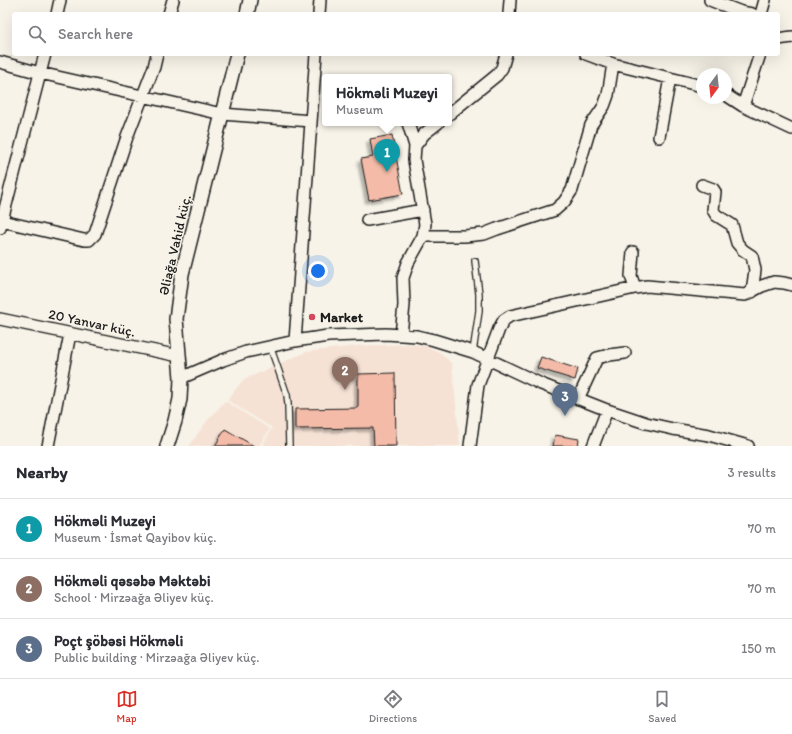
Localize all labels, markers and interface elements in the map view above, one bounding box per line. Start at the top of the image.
search box [12,12,780,56]
icon: search [26,23,48,45]
text: Search here [58,25,133,43]
north arrow [696,68,732,104]
popup [322,74,452,126]
text: Hökməli Muzeyi [336,84,438,102]
text: Museum [336,102,383,117]
pin: 1 [374,139,400,172]
street label: Əliağa Vahid küç. [155,193,195,297]
your location [308,261,328,281]
street label: 20 Yanvar küç. [47,305,137,341]
place label: Market [320,309,364,326]
marker: Market [307,312,317,322]
pin: 2 [332,357,358,390]
pin: 3 [552,383,578,416]
text: Nearby [16,462,68,482]
text: 3 results [727,465,776,480]
text: Hökməli Muzeyi [54,512,156,530]
text: 1 [26,521,32,536]
text: 70 m [748,521,776,536]
text: Museum · İsmət Qayibov küç. [54,530,217,545]
text: Hökməli qəsəbə Məktəbi [54,572,211,590]
text: 2 [26,581,32,596]
text: 70 m [748,581,776,596]
text: School · Mirzəağa Əliyev küç. [54,590,214,605]
text: Poçt şöbəsi Hökməli [54,632,183,650]
text: 3 [25,641,33,656]
text: 150 m [741,641,776,656]
text: Public building · Mirzəağa Əliyev küç. [54,650,259,665]
tab: Map [116,688,138,725]
tab: Directions [369,688,417,725]
tab: Saved [648,688,676,725]

